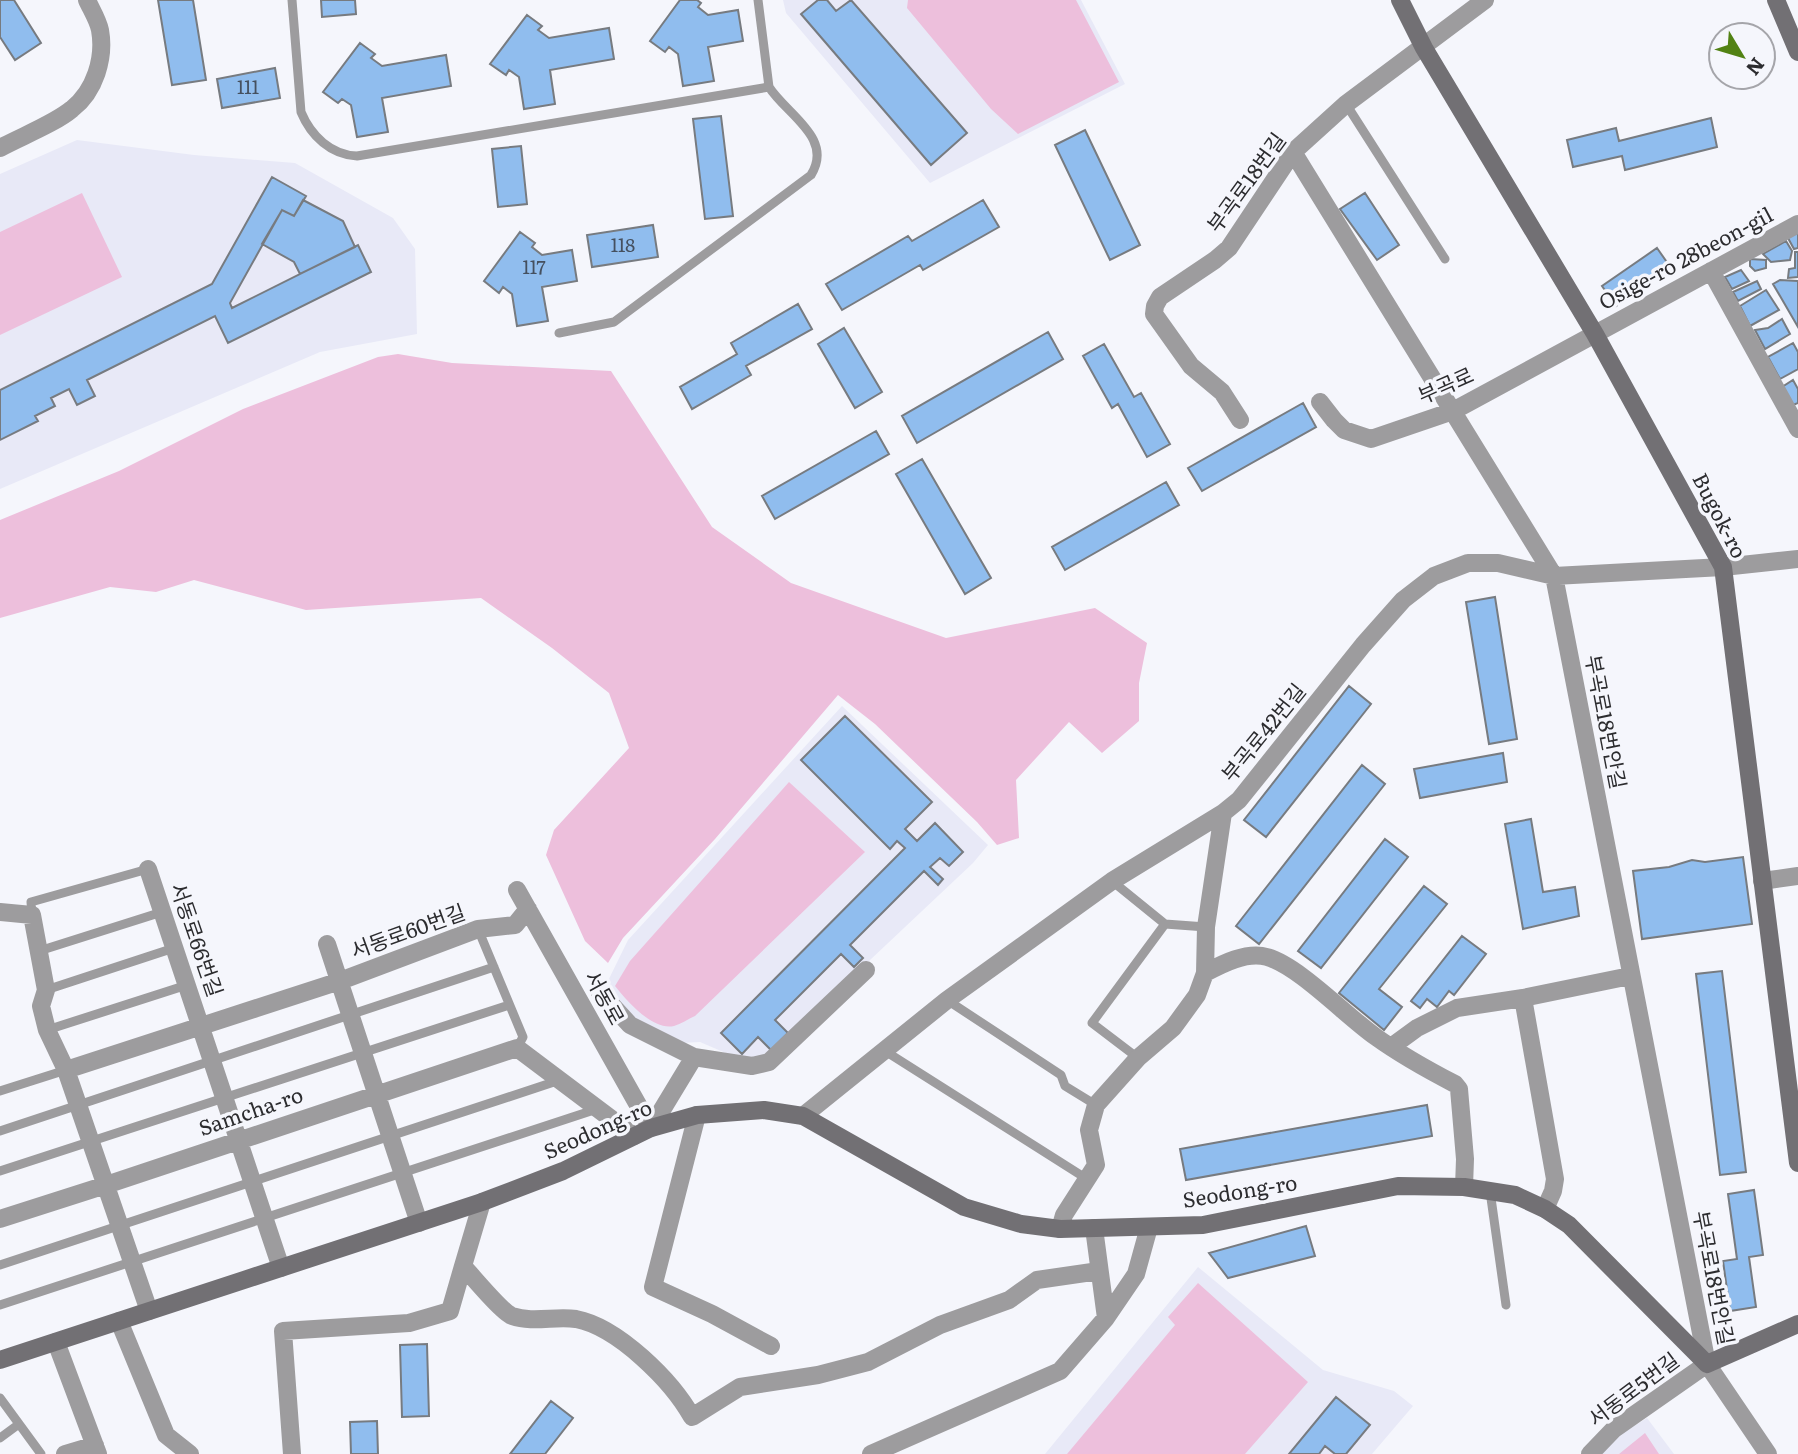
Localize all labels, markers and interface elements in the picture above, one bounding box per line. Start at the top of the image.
north arrow [1707,21,1777,91]
text: N [1740,52,1772,82]
house number: 111 [237,73,259,100]
street label: 부곡로18번길 [1198,125,1292,238]
street label: Osige-ro 28beon-gil [1592,198,1777,316]
house number: 118 [611,231,635,258]
house number: 117 [522,253,546,280]
street label: 부곡로 [1412,358,1478,410]
street label: Bugok-ro [1686,467,1756,563]
street label: 부곡로18번안길 [1579,652,1636,791]
street label: 부곡로42번길 [1213,675,1311,787]
street label: 서동로66번길 [164,878,232,1001]
street label: 서동로60번길 [345,895,469,965]
street label: 서동로 [579,964,634,1030]
street label: Samcha-ro [194,1077,307,1142]
street label: Seodong-ro [538,1090,656,1165]
street label: Seodong-ro [1180,1165,1299,1214]
street label: 부곡로18번안길 [1687,1208,1744,1347]
street label: 서동로5번길 [1580,1343,1685,1433]

